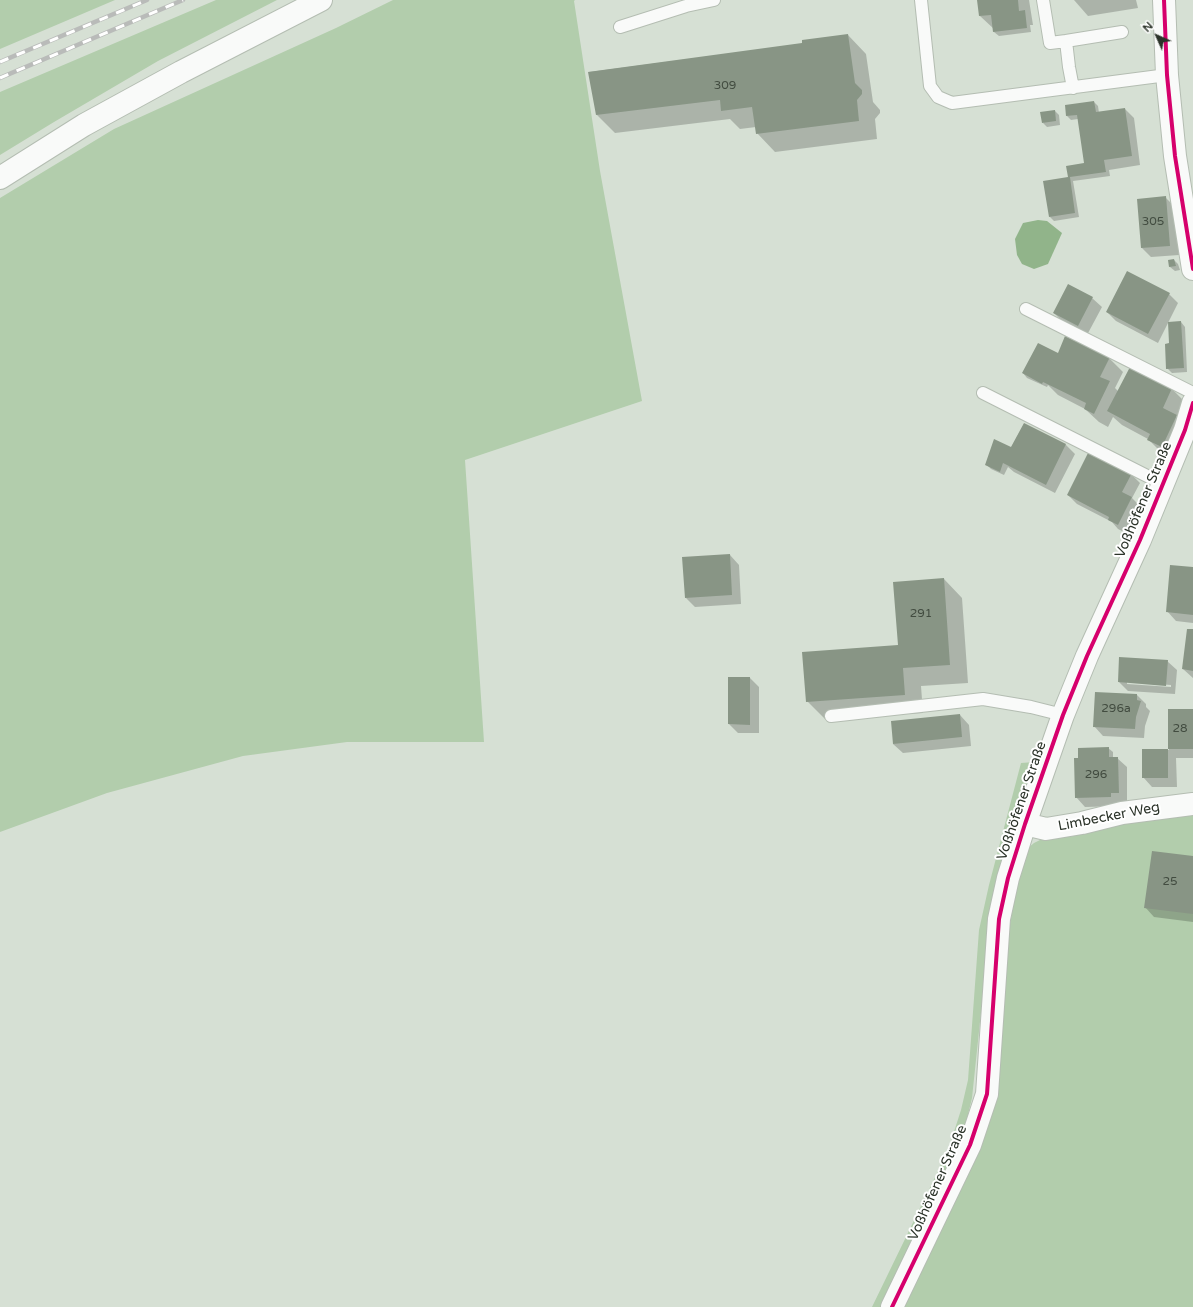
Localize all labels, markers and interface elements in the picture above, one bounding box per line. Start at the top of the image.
north arrow [1137,16,1177,56]
text: N [1140,19,1156,35]
house number: 309 [714,79,736,93]
house number: 305 [1142,215,1164,229]
street label: Voßhöfener Straße [1112,439,1176,561]
house number: 291 [910,607,932,621]
house number: 296a [1101,702,1131,716]
house number: 28 [1172,722,1188,736]
street label: Voßhöfener Straße [994,739,1050,863]
house number: 296 [1085,768,1107,782]
street label: Limbecker Weg [1057,799,1161,835]
house number: 25 [1162,875,1178,889]
street label: Voßhöfener Straße [905,1123,971,1243]

